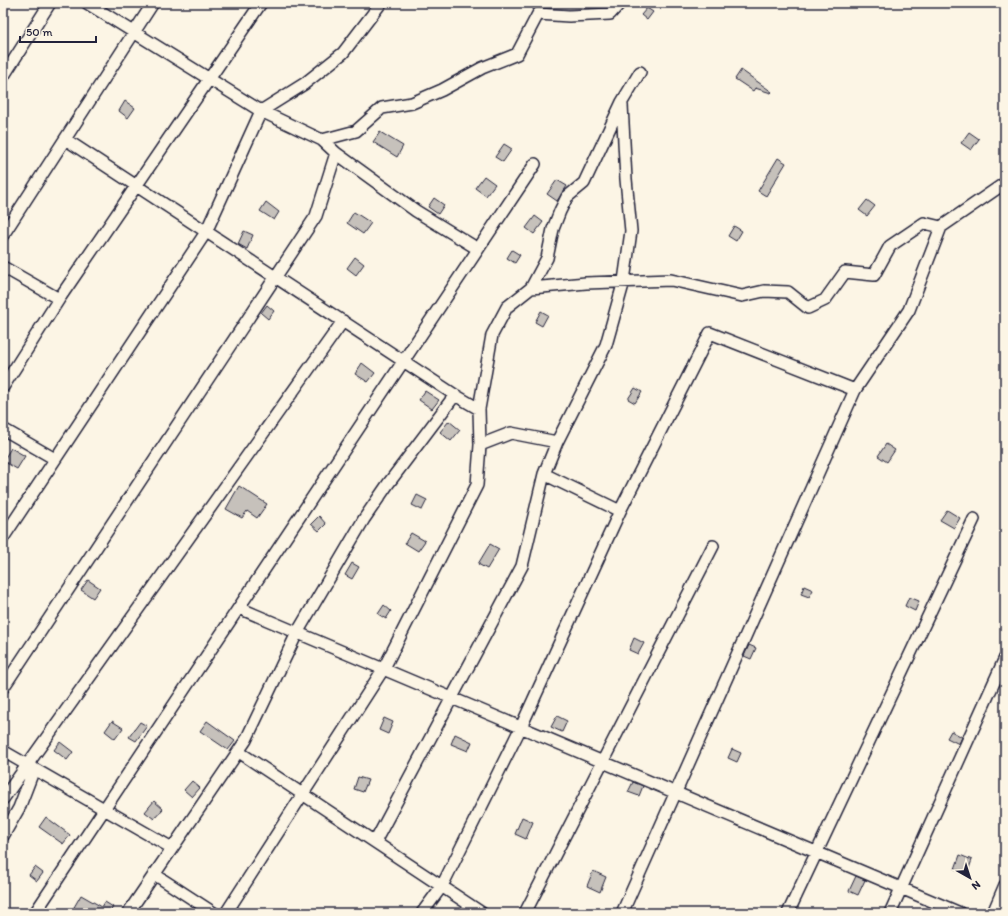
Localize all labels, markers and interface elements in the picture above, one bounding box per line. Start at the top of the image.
scale bar [20,18,96,44]
text: 50 m [26,25,52,39]
north arrow [950,858,990,898]
text: N [969,878,983,893]

